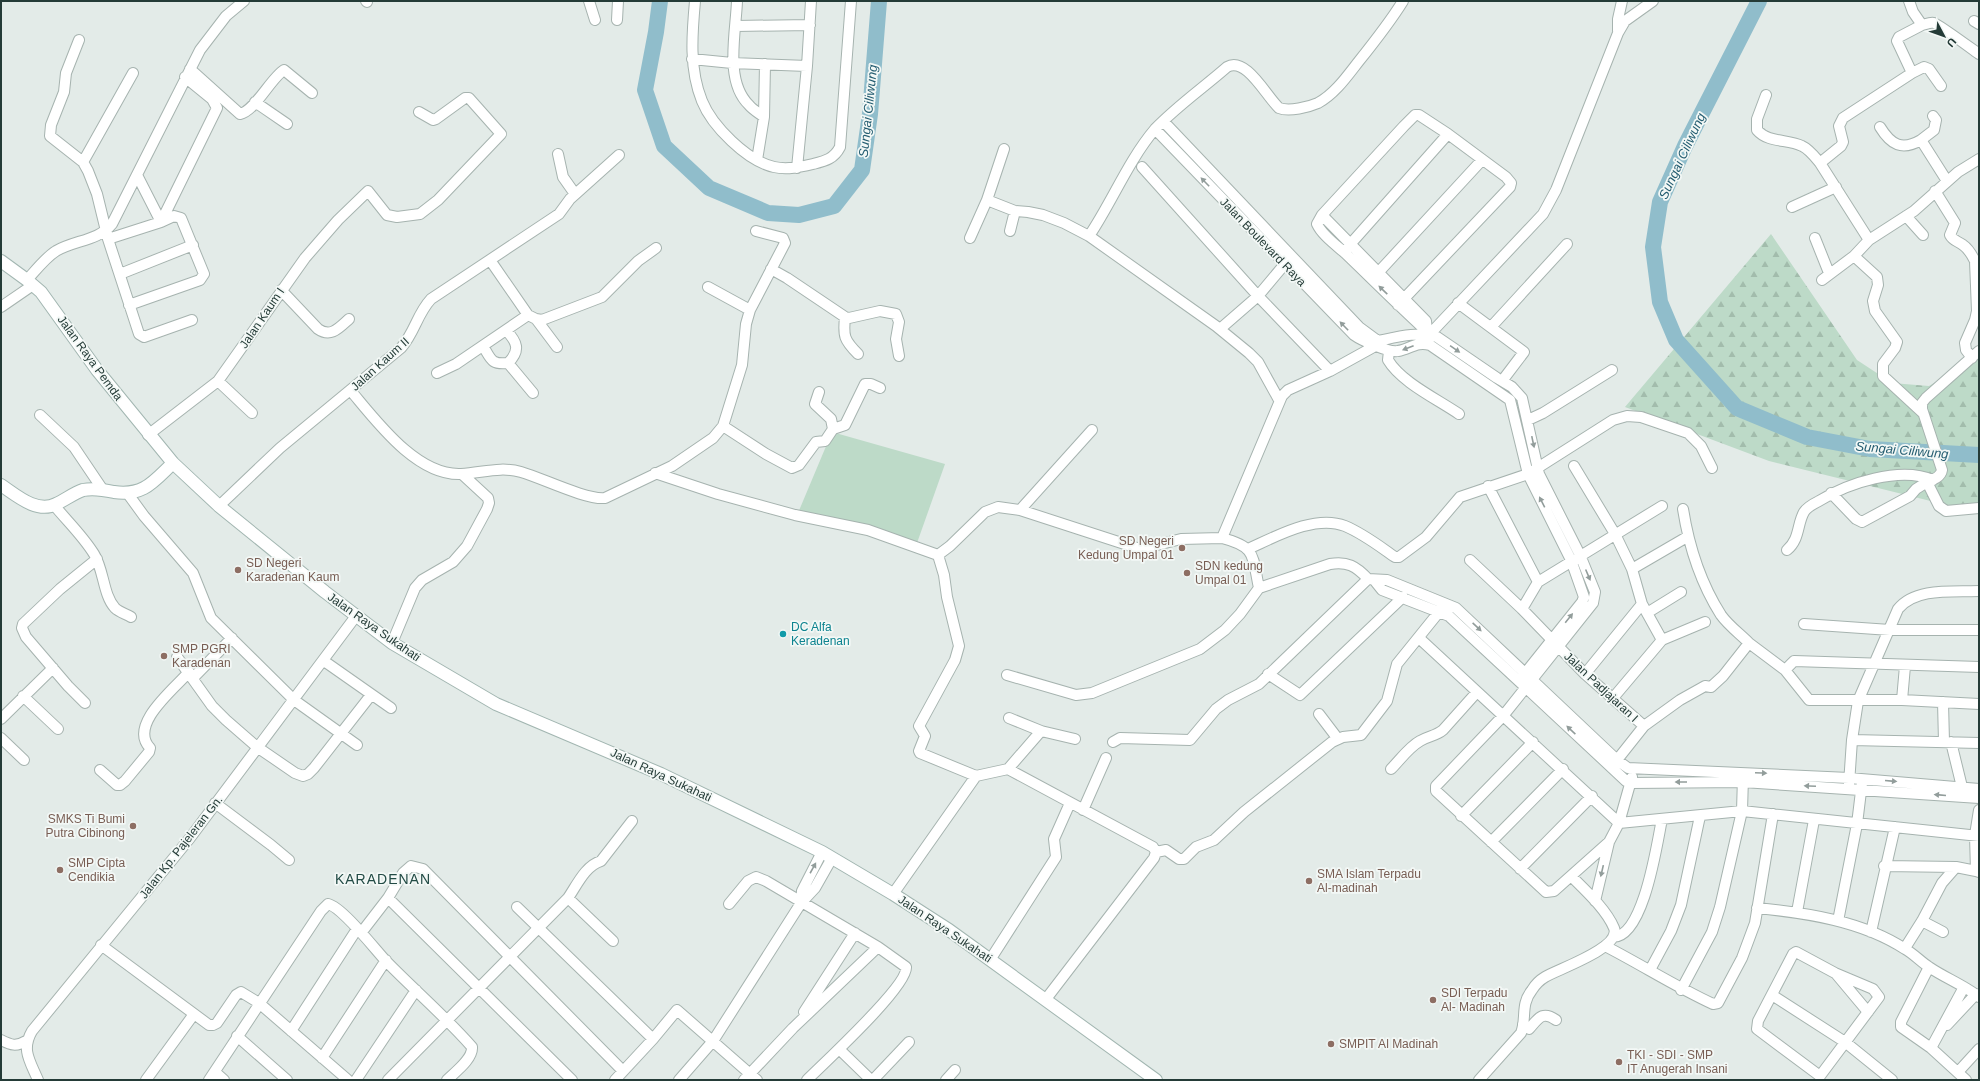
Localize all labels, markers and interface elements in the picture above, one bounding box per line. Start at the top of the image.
north arrow [1924,16,1964,56]
text: U [1944,36,1959,50]
water label: Sungai Ciliwung [856,63,880,158]
water label: Sungai Ciliwung [1656,110,1709,201]
one-way arrow [1201,176,1210,187]
street label: Jalan Boulevard Raya [1217,195,1309,289]
street label: Jalan Kaum I [237,285,287,351]
one-way arrow [1378,285,1388,295]
street label: Jalan Raya Pemda [55,313,126,403]
one-way arrow [1339,321,1349,331]
street label: Jalan Kaum II [348,334,412,394]
one-way arrow [1401,345,1413,351]
one-way arrow [1450,345,1460,353]
one-way arrow [1530,436,1536,449]
water label: Sungai Ciliwung [1855,438,1950,462]
one-way arrow [1539,496,1545,508]
place label: SD Negeri Kedung Umpal 01 [1078,534,1174,562]
marker: SD Negeri Kedung Umpal 01 [1177,543,1187,553]
place label: SD Negeri Karadenan Kaum [246,556,339,584]
place label: SDN kedung Umpal 01 [1195,559,1263,587]
marker: SD Negeri Karadenan Kaum [233,565,243,575]
marker: SDN kedung Umpal 01 [1182,568,1192,578]
one-way arrow [1585,569,1591,580]
street label: Jalan Raya Sukahati [325,590,423,664]
one-way arrow [1565,612,1574,623]
place label: DC Alfa Keradenan [791,620,850,648]
one-way arrow [1472,623,1482,632]
marker: DC Alfa Keradenan [778,629,788,639]
place label: SMP PGRI Karadenan [172,642,231,670]
street label: Jalan Padjajaran I [1561,649,1641,725]
marker: SMP PGRI Karadenan [159,651,169,661]
one-way arrow [1566,725,1576,735]
street label: Jalan Raya Sukahati [608,745,714,805]
one-way arrow [1755,770,1768,776]
one-way arrow [1885,778,1897,785]
one-way arrow [1674,779,1687,785]
one-way arrow [1803,783,1816,789]
one-way arrow [1934,792,1946,799]
street label: Jalan Kp. Pajeleran Gn. [136,793,226,901]
place label: SMKS Ti Bumi Putra Cibinong [46,812,125,840]
marker: SMKS Ti Bumi Putra Cibinong [128,821,138,831]
place label: SMP Cipta Cendikia [68,856,125,884]
one-way arrow [810,862,817,873]
marker: SMP Cipta Cendikia [55,865,65,875]
one-way arrow [1598,865,1604,878]
place label: SMA Islam Terpadu Al-madinah [1317,867,1421,895]
district label: KARADENAN [335,871,431,887]
marker: SMA Islam Terpadu Al-madinah [1304,876,1314,886]
street label: Jalan Raya Sukahati [895,892,995,966]
place label: SDI Terpadu Al- Madinah [1441,986,1508,1014]
marker: SDI Terpadu Al- Madinah [1428,995,1438,1005]
place label: SMPIT Al Madinah [1339,1037,1438,1051]
marker: SMPIT Al Madinah [1326,1039,1336,1049]
place label: TKI - SDI - SMP IT Anugerah Insani [1627,1048,1728,1076]
marker: TKI - SDI - SMP IT Anugerah Insani [1614,1057,1624,1067]

